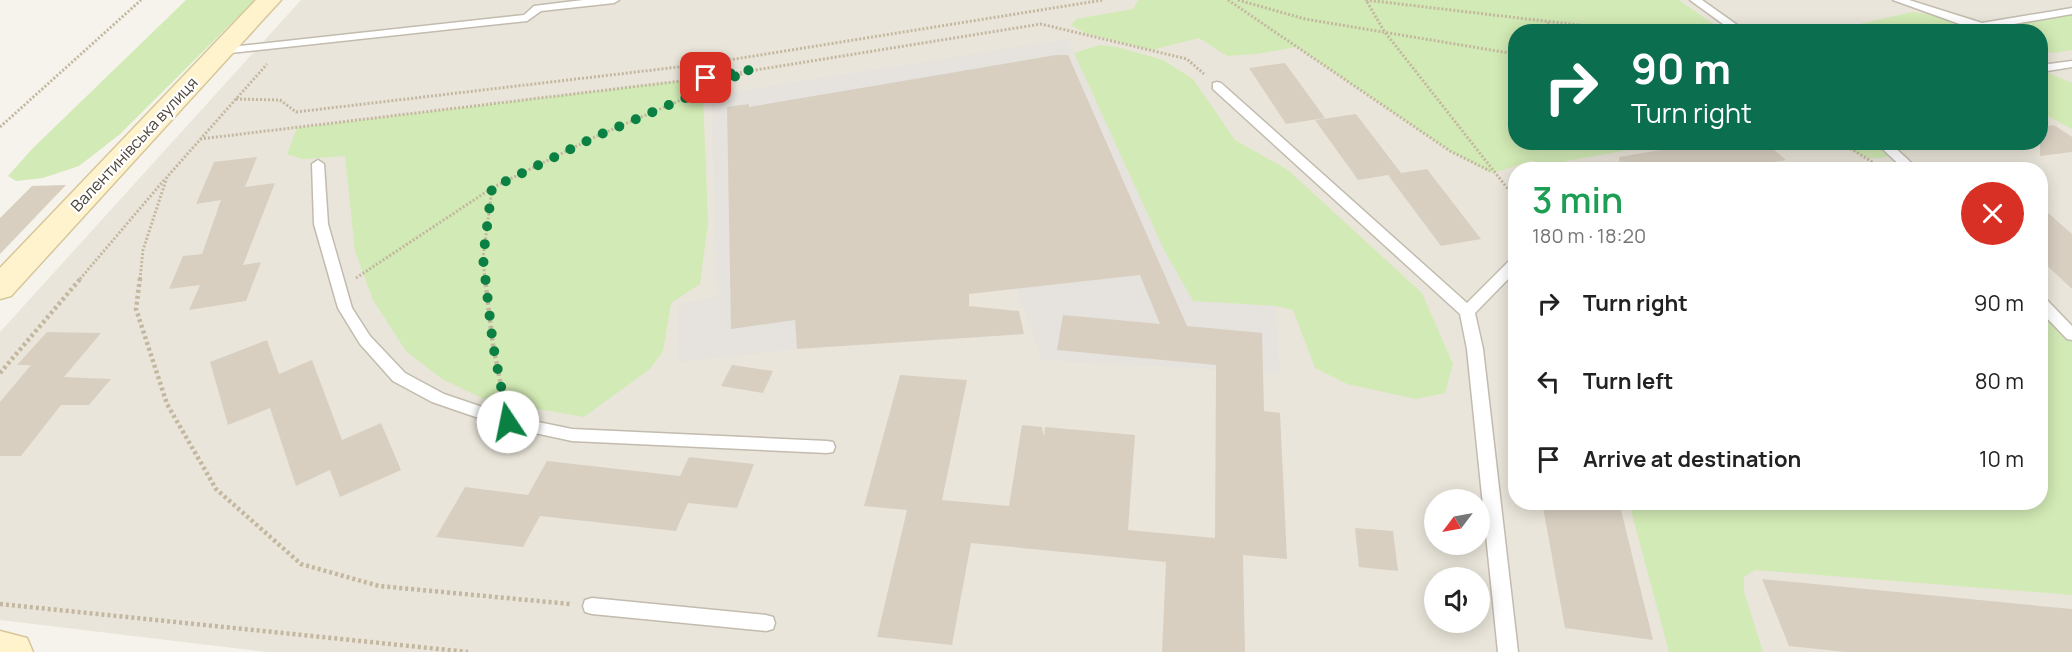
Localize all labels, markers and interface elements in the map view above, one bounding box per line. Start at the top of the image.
text: 90 m [1631,39,1731,97]
icon: right [1532,48,1610,126]
pin [680,52,731,103]
icon: arrive [689,61,722,94]
street label: Валентинівська вулиця [66,72,202,216]
text: Turn right [1631,94,1752,131]
text: 3 min [1532,175,1623,224]
button: close [1961,182,2024,245]
text: 180 m · 18:20 [1532,222,1646,249]
icon: right [1532,287,1565,320]
text: Turn right [1583,288,1688,318]
text: 90 m [1974,288,2024,318]
icon: left [1532,365,1565,398]
text: Turn left [1583,366,1673,396]
text: 80 m [1975,366,2024,396]
position arrow [476,390,540,454]
icon: arrive [1532,443,1565,476]
text: Arrive at destination [1583,444,1801,474]
text: 10 m [1979,444,2024,474]
north arrow [1424,489,1490,555]
map controls [1424,489,1490,633]
button: sound [1424,567,1490,633]

